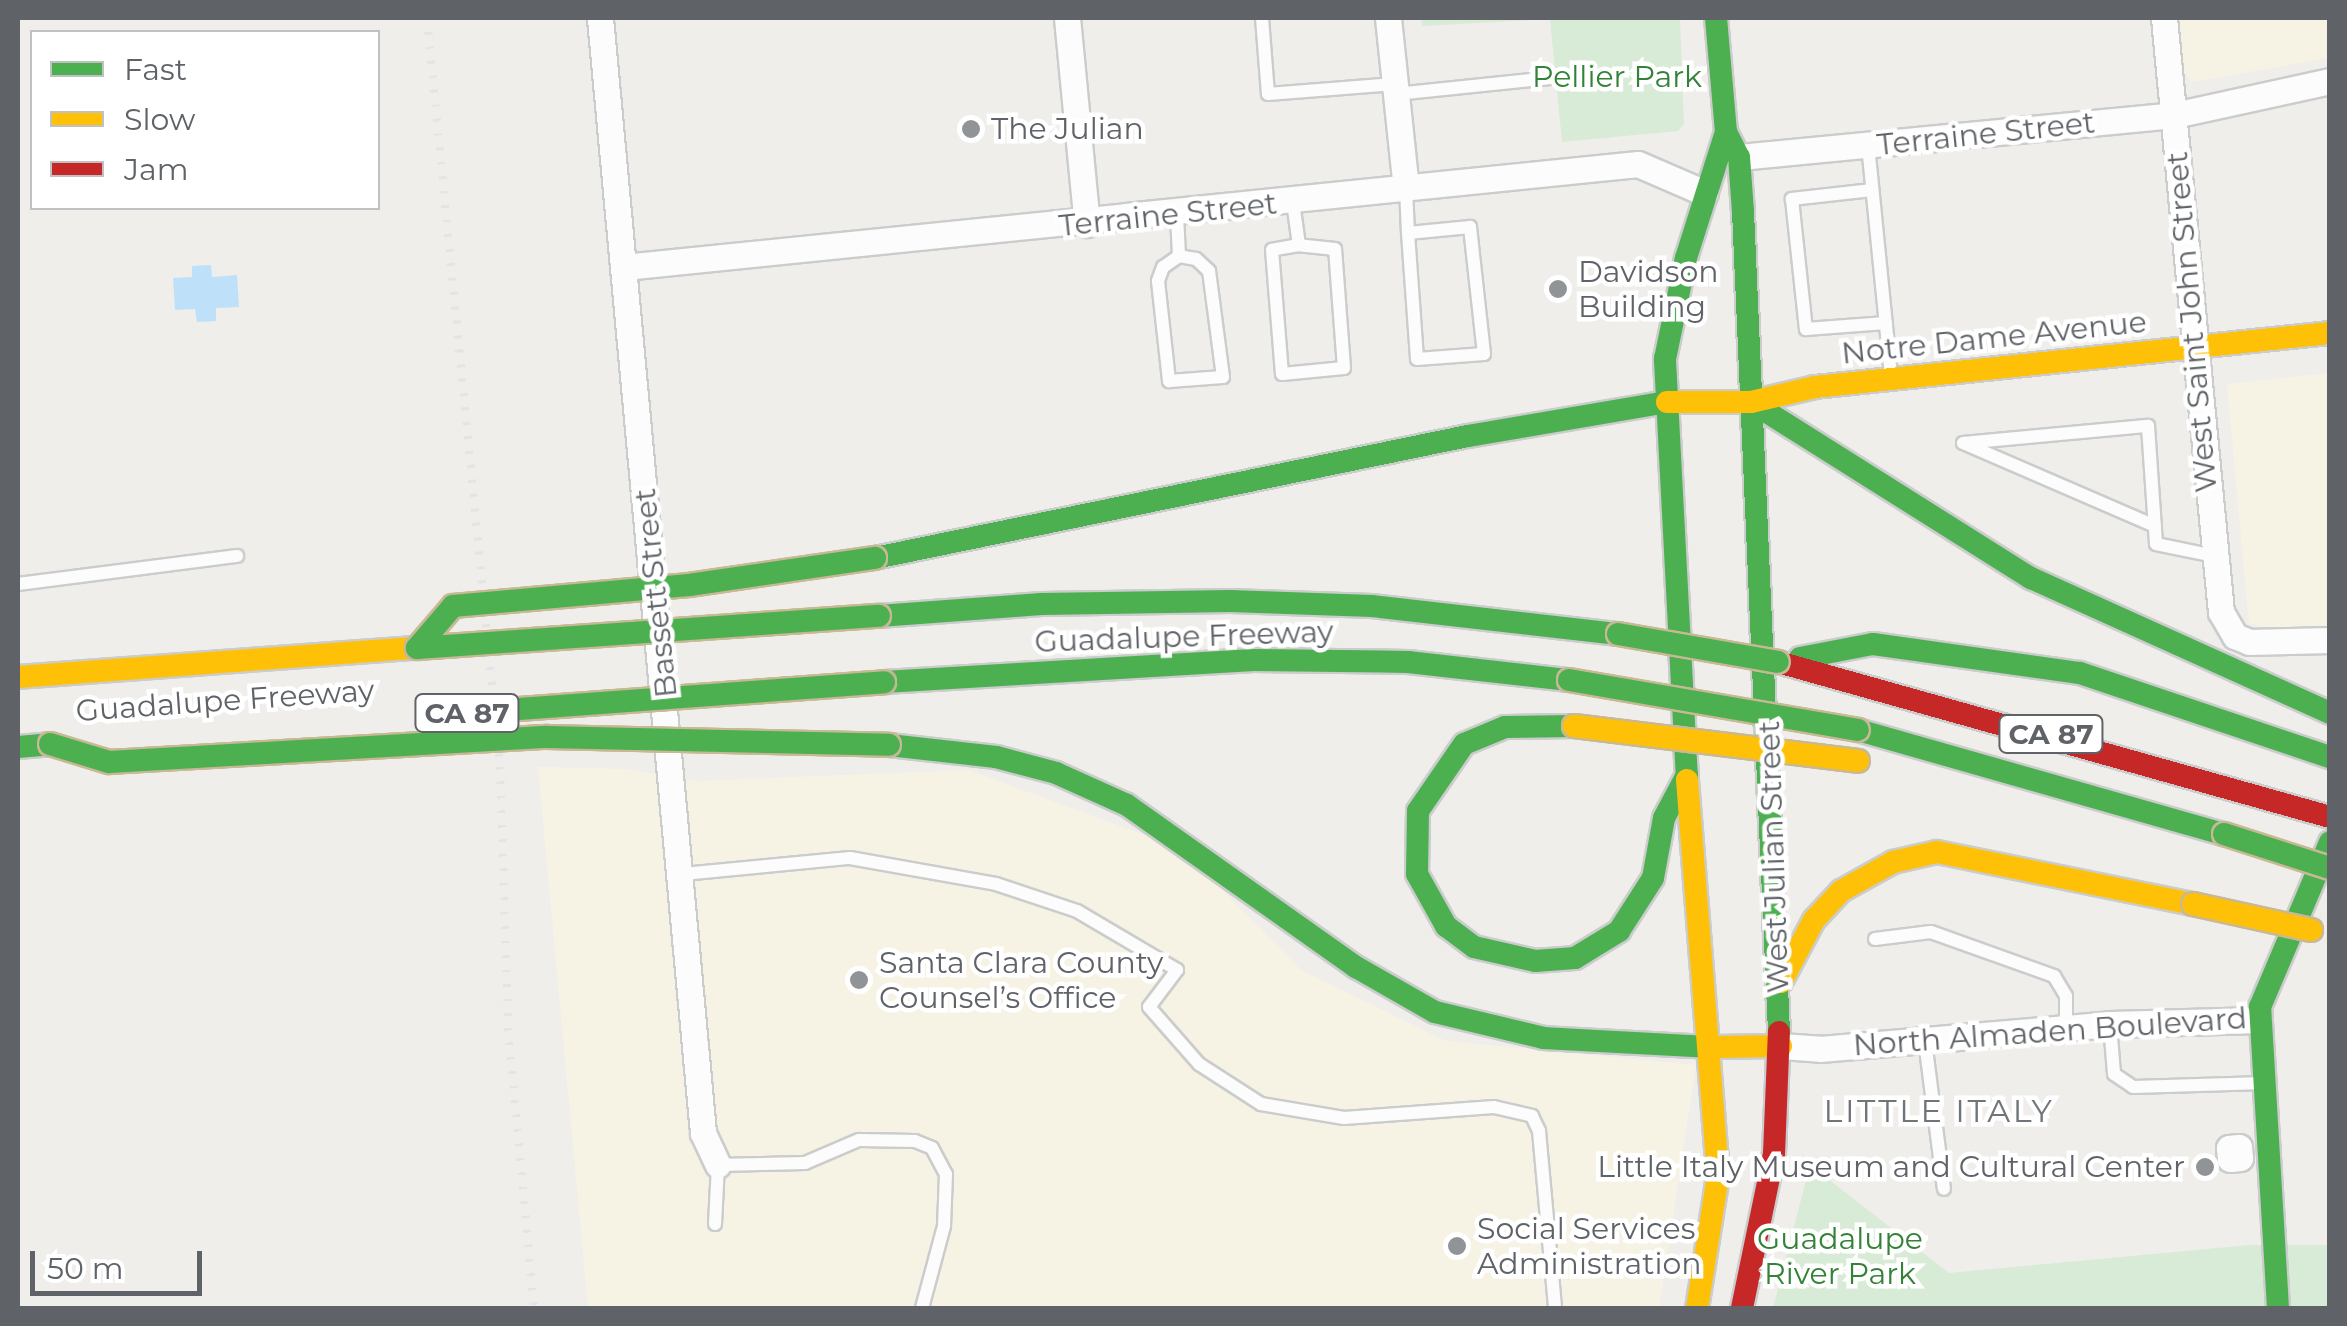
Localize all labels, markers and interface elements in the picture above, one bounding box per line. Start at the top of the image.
legend [30,30,380,210]
text: Fast [124,51,187,88]
park label: Pellier Park [1532,59,1702,95]
text: Slow [124,101,195,138]
street label: Terraine Street [1875,105,2097,163]
place label: The Julian [991,111,1144,147]
marker: The Julian [960,118,982,140]
street label: West Saint John Street [2159,150,2225,494]
text: Jam [124,151,189,188]
street label: Terraine Street [1057,186,1279,244]
place label: Davidson Building [1578,254,1719,324]
marker: Davidson Building [1547,278,1569,300]
street label: Notre Dame Avenue [1840,304,2148,372]
street label: Bassett Street [627,487,685,699]
street label: Guadalupe Freeway [1034,614,1334,660]
street label: Guadalupe Freeway [75,673,375,729]
road number: CA 87 [412,690,522,736]
road number: CA 87 [1996,711,2106,757]
street label: West Julian Street [1751,720,1797,994]
place label: Santa Clara County Counsel’s Office [879,945,1163,1016]
marker: Santa Clara County Counsel’s Office [848,969,870,991]
street label: North Almaden Boulevard [1852,1000,2248,1064]
district label: LITTLE ITALY [1824,1092,2054,1130]
place label: Little Italy Museum and Cultural Center [1597,1149,2185,1185]
marker: Little Italy Museum and Cultural Center [2194,1156,2216,1178]
place label: Social Services Administration [1477,1211,1702,1282]
park label: Guadalupe River Park [1757,1221,1923,1292]
scale bar [35,1231,208,1293]
marker: Social Services Administration [1446,1235,1468,1257]
text: 50 m [47,1250,124,1287]

